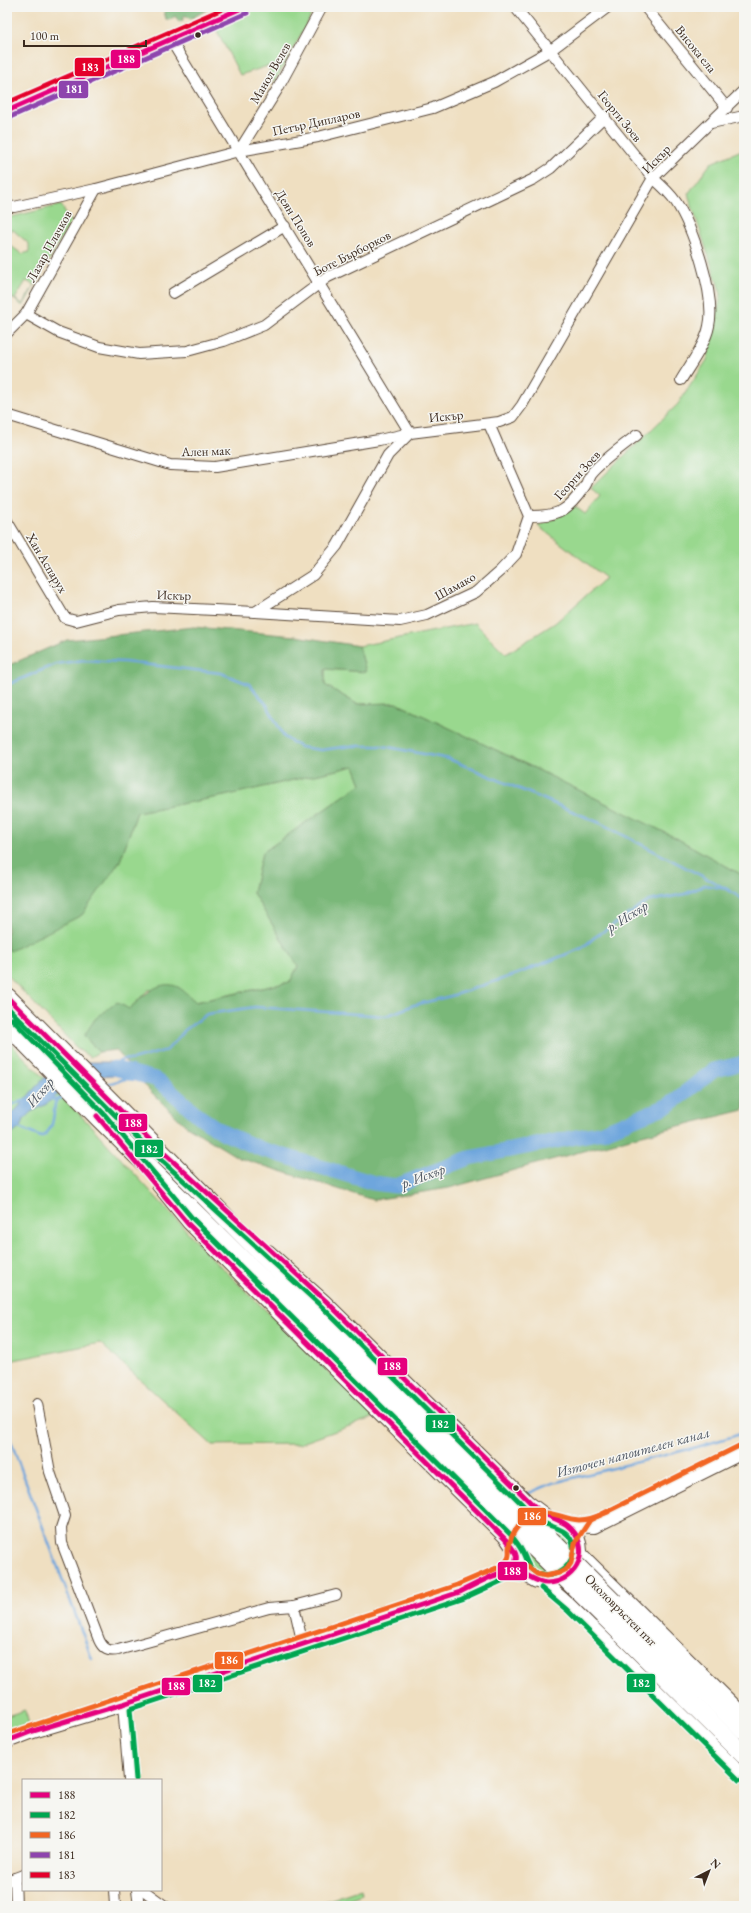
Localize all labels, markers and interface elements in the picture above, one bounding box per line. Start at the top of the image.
scale bar [24,22,146,48]
street label: Висока ела [672,22,721,77]
text: 100 m [30,28,60,44]
unlabelled marker [193,30,203,40]
street label: Манол Велев [246,39,295,107]
line badge: 188 [110,49,141,69]
text: 188 [117,52,135,66]
line badge: 183 [74,57,105,77]
text: 183 [81,60,99,74]
line badge: 181 [58,80,89,99]
text: 181 [65,82,83,96]
street label: Георги Зоев [594,87,646,146]
street label: Петър Дипларов [271,104,362,140]
street label: Искър [638,141,674,177]
street label: Деян Попов [272,186,321,251]
street label: Лазар Плачков [22,207,76,285]
street label: Боте Бърборков [310,226,394,280]
street label: Искър [428,406,464,426]
street label: Ален мак [180,442,232,460]
street label: Георги Зоев [550,446,604,503]
street label: Хан Аспарух [22,529,72,597]
street label: Шамако [431,568,479,604]
street label: Искър [156,586,192,604]
water label: р. Искър [601,896,651,937]
water label: Искър [22,1073,58,1111]
line badge: 188 [118,1113,148,1132]
text: 188 [124,1116,142,1130]
line badge: 182 [134,1139,164,1158]
text: 182 [140,1142,158,1156]
water label: р. Искър [397,1160,447,1193]
line badge: 188 [377,1357,408,1376]
text: 188 [383,1359,401,1373]
line badge: 182 [425,1414,456,1433]
text: 182 [431,1417,449,1431]
water label: Източен напоителен канал [553,1423,712,1481]
unlabelled marker [511,1483,521,1493]
line badge: 186 [517,1507,547,1526]
text: 186 [523,1509,541,1523]
line badge: 188 [497,1561,528,1581]
text: 188 [503,1564,521,1578]
street label: Околовръстен път [581,1570,661,1650]
line badge: 186 [214,1651,244,1670]
text: 186 [220,1653,238,1667]
line badge: 182 [626,1673,656,1693]
line badge: 182 [192,1674,223,1693]
text: 182 [198,1676,216,1690]
text: 182 [632,1676,650,1690]
line badge: 188 [161,1677,191,1696]
text: 188 [167,1679,185,1693]
legend [22,1779,162,1891]
text: 188 [58,1787,76,1803]
text: 182 [58,1807,76,1823]
text: 186 [58,1827,76,1843]
text: 181 [58,1847,76,1863]
north arrow [689,1851,729,1891]
text: N [708,1855,724,1872]
text: 183 [58,1867,76,1883]

